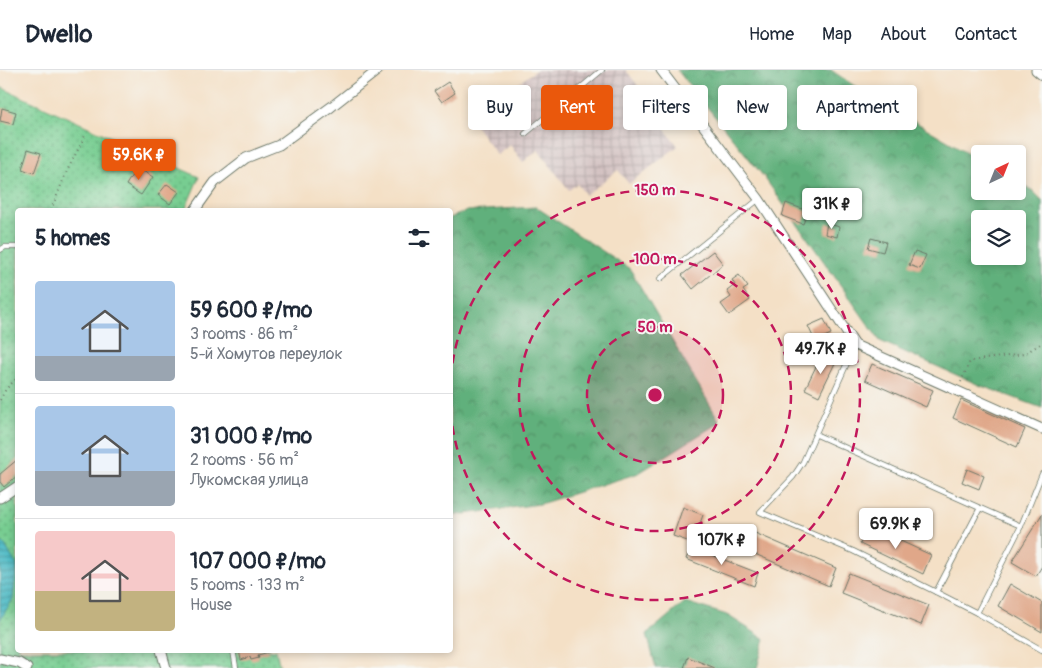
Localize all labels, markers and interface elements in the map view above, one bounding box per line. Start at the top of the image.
text: Dwello [25,20,92,49]
text: Home [749,23,794,46]
text: Map [822,23,852,46]
text: About [880,23,926,46]
text: Contact [954,23,1017,46]
chip: Buy [468,85,531,130]
chip: Rent [541,85,613,130]
chip: Filters [623,85,708,130]
chip: New [718,85,787,130]
chip: Apartment [797,85,917,130]
pin: 59.6K ₽ [93,138,185,181]
text: 59.6K ₽ [113,145,165,165]
north arrow [971,145,1026,200]
map controls [971,145,1026,265]
text: 150 m [635,181,675,200]
pin: 31K ₽ [797,188,867,230]
text: 31K ₽ [813,194,851,214]
button: layers [971,210,1026,265]
icon: filters [405,224,433,252]
text: 5 homes [35,225,110,252]
text: 100 m [634,250,676,269]
text: 59 600 ₽/mo [190,297,312,324]
icon: home [75,301,135,361]
text: 50 m [638,318,672,337]
text: 3 rooms · 86 m² [190,324,298,344]
pin: 49.7K ₽ [775,332,867,375]
text: 49.7K ₽ [795,339,847,359]
text: 5-й Хомутов переулок [190,344,343,364]
centre of rings [646,386,664,404]
text: 31 000 ₽/mo [190,423,312,450]
icon: home [75,426,135,486]
text: 2 rooms · 56 m² [190,450,299,470]
text: Лукомская улица [190,470,308,490]
pin: 69.9K ₽ [850,508,942,550]
text: 69.9K ₽ [870,514,922,534]
pin: 107K ₽ [681,524,763,566]
text: 107K ₽ [698,530,746,550]
text: 107 000 ₽/mo [190,548,326,575]
icon: home [75,551,135,611]
text: 5 rooms · 133 m² [190,575,305,595]
text: House [190,595,232,615]

